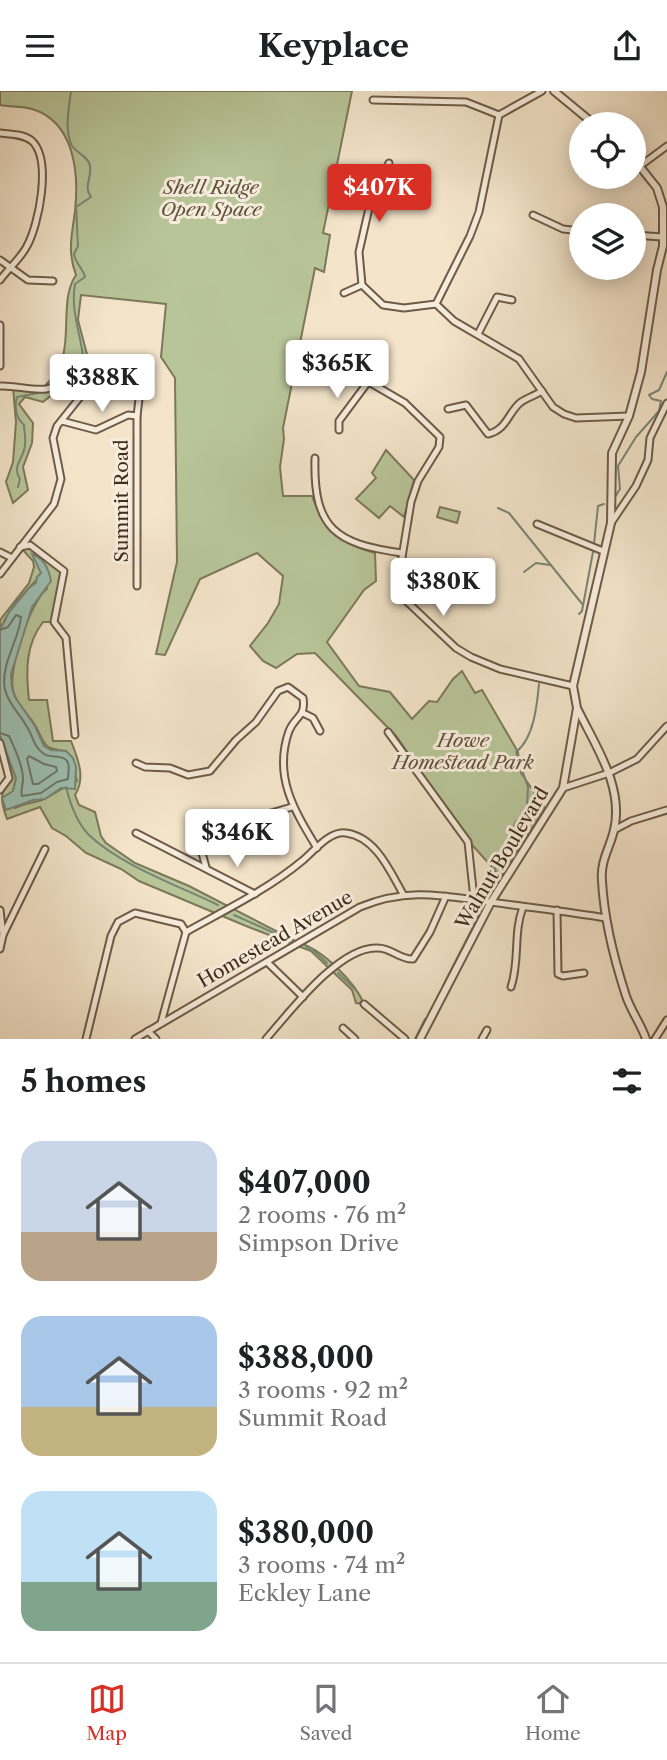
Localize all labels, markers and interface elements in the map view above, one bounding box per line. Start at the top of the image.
text: Keyplace [258,26,409,65]
icon: menu [21,27,59,65]
icon: share [608,27,646,65]
map controls [569,112,646,280]
button: locate [569,112,646,189]
pin: $407K [330,165,428,224]
text: $407K [343,173,415,201]
park label: Shell Ridge Open Space [160,176,262,221]
button: layers [569,203,646,280]
pin: $365K [288,341,386,400]
text: $365K [302,349,372,377]
pin: $388K [53,355,151,414]
text: $388K [66,363,138,391]
street label: Summit Road [110,439,133,563]
pin: $380K [394,559,492,618]
text: $380K [406,567,480,595]
park label: Howe Homestead Park [390,729,534,774]
street label: Walnut Boulevard [450,782,554,934]
pin: $346K [188,809,286,869]
text: $346K [201,818,273,846]
street label: Homestead Avenue [194,885,356,993]
icon: filters [608,1062,646,1100]
text: 5 homes [21,1063,146,1100]
text: $407,000 [238,1164,371,1201]
icon: home [77,1169,161,1253]
text: 2 rooms · 76 m² [238,1201,406,1229]
text: Simpson Drive [238,1229,399,1257]
text: $388,000 [238,1339,374,1376]
icon: home [77,1344,161,1428]
text: 3 rooms · 92 m² [238,1376,408,1404]
text: Summit Road [238,1404,387,1432]
text: $380,000 [238,1514,374,1551]
icon: home [77,1519,161,1603]
text: 3 rooms · 74 m² [238,1551,405,1579]
text: Eckley Lane [238,1579,371,1607]
tab: Map [86,1680,127,1745]
tab: Saved [300,1680,352,1745]
tab: Home [525,1680,581,1745]

